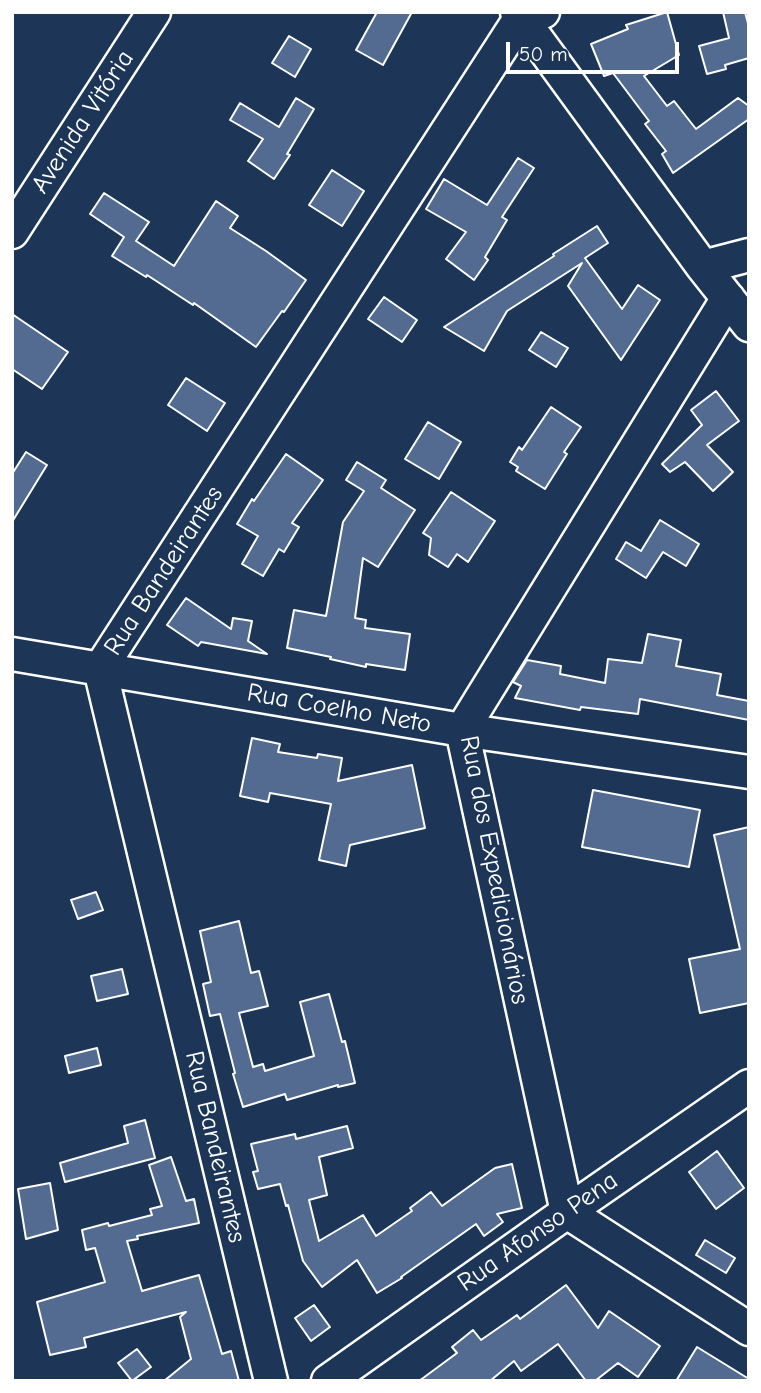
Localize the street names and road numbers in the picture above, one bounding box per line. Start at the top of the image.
street label: Avenida Vitória [25,45,141,199]
street label: Rua Bandeirantes [98,480,230,662]
street label: Rua Coelho Neto [245,677,433,741]
street label: Rua dos Expedicionários [453,733,535,1007]
street label: Rua Bandeirantes [178,1048,252,1246]
street label: Rua Afonso Pena [452,1165,624,1299]

